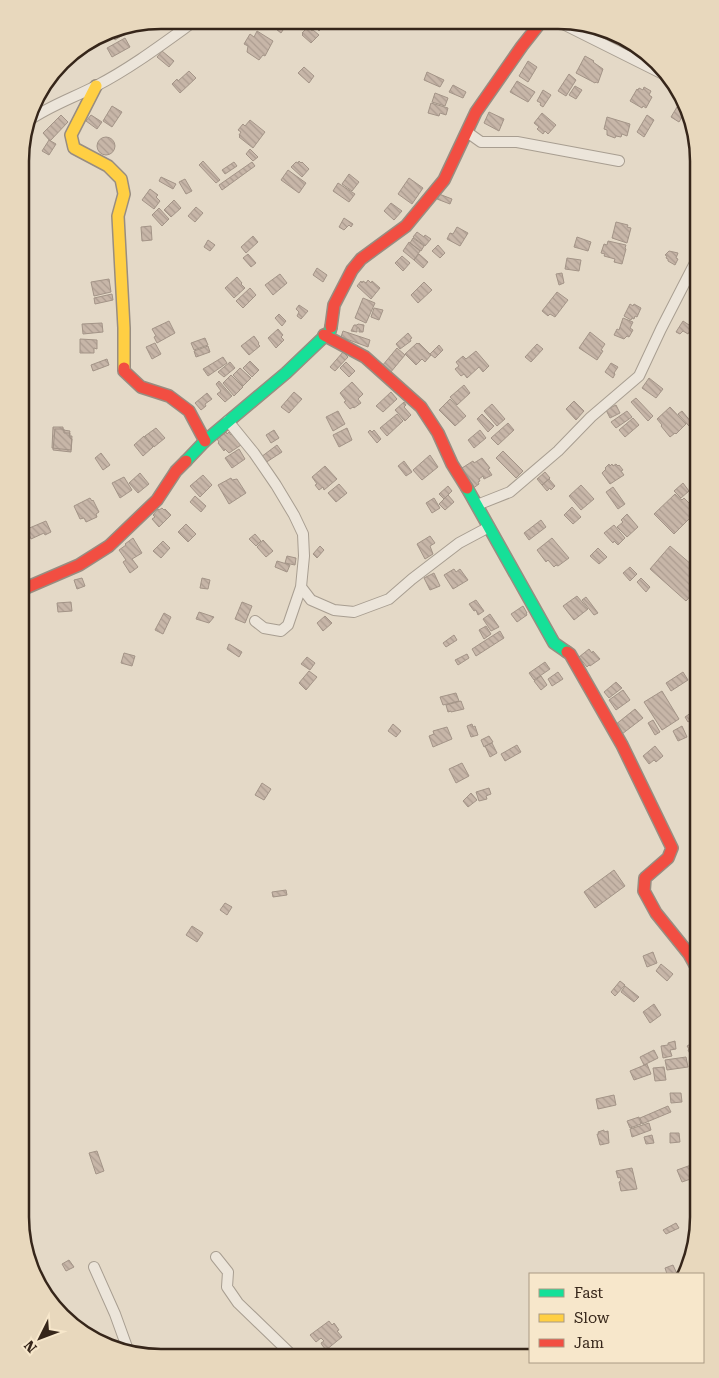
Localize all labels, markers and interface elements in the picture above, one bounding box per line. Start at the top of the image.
legend [529,1273,704,1363]
text: Fast [574,1284,604,1302]
text: Slow [574,1309,610,1327]
north arrow [15,1313,65,1363]
text: Jam [574,1334,604,1352]
text: N [21,1337,40,1356]

